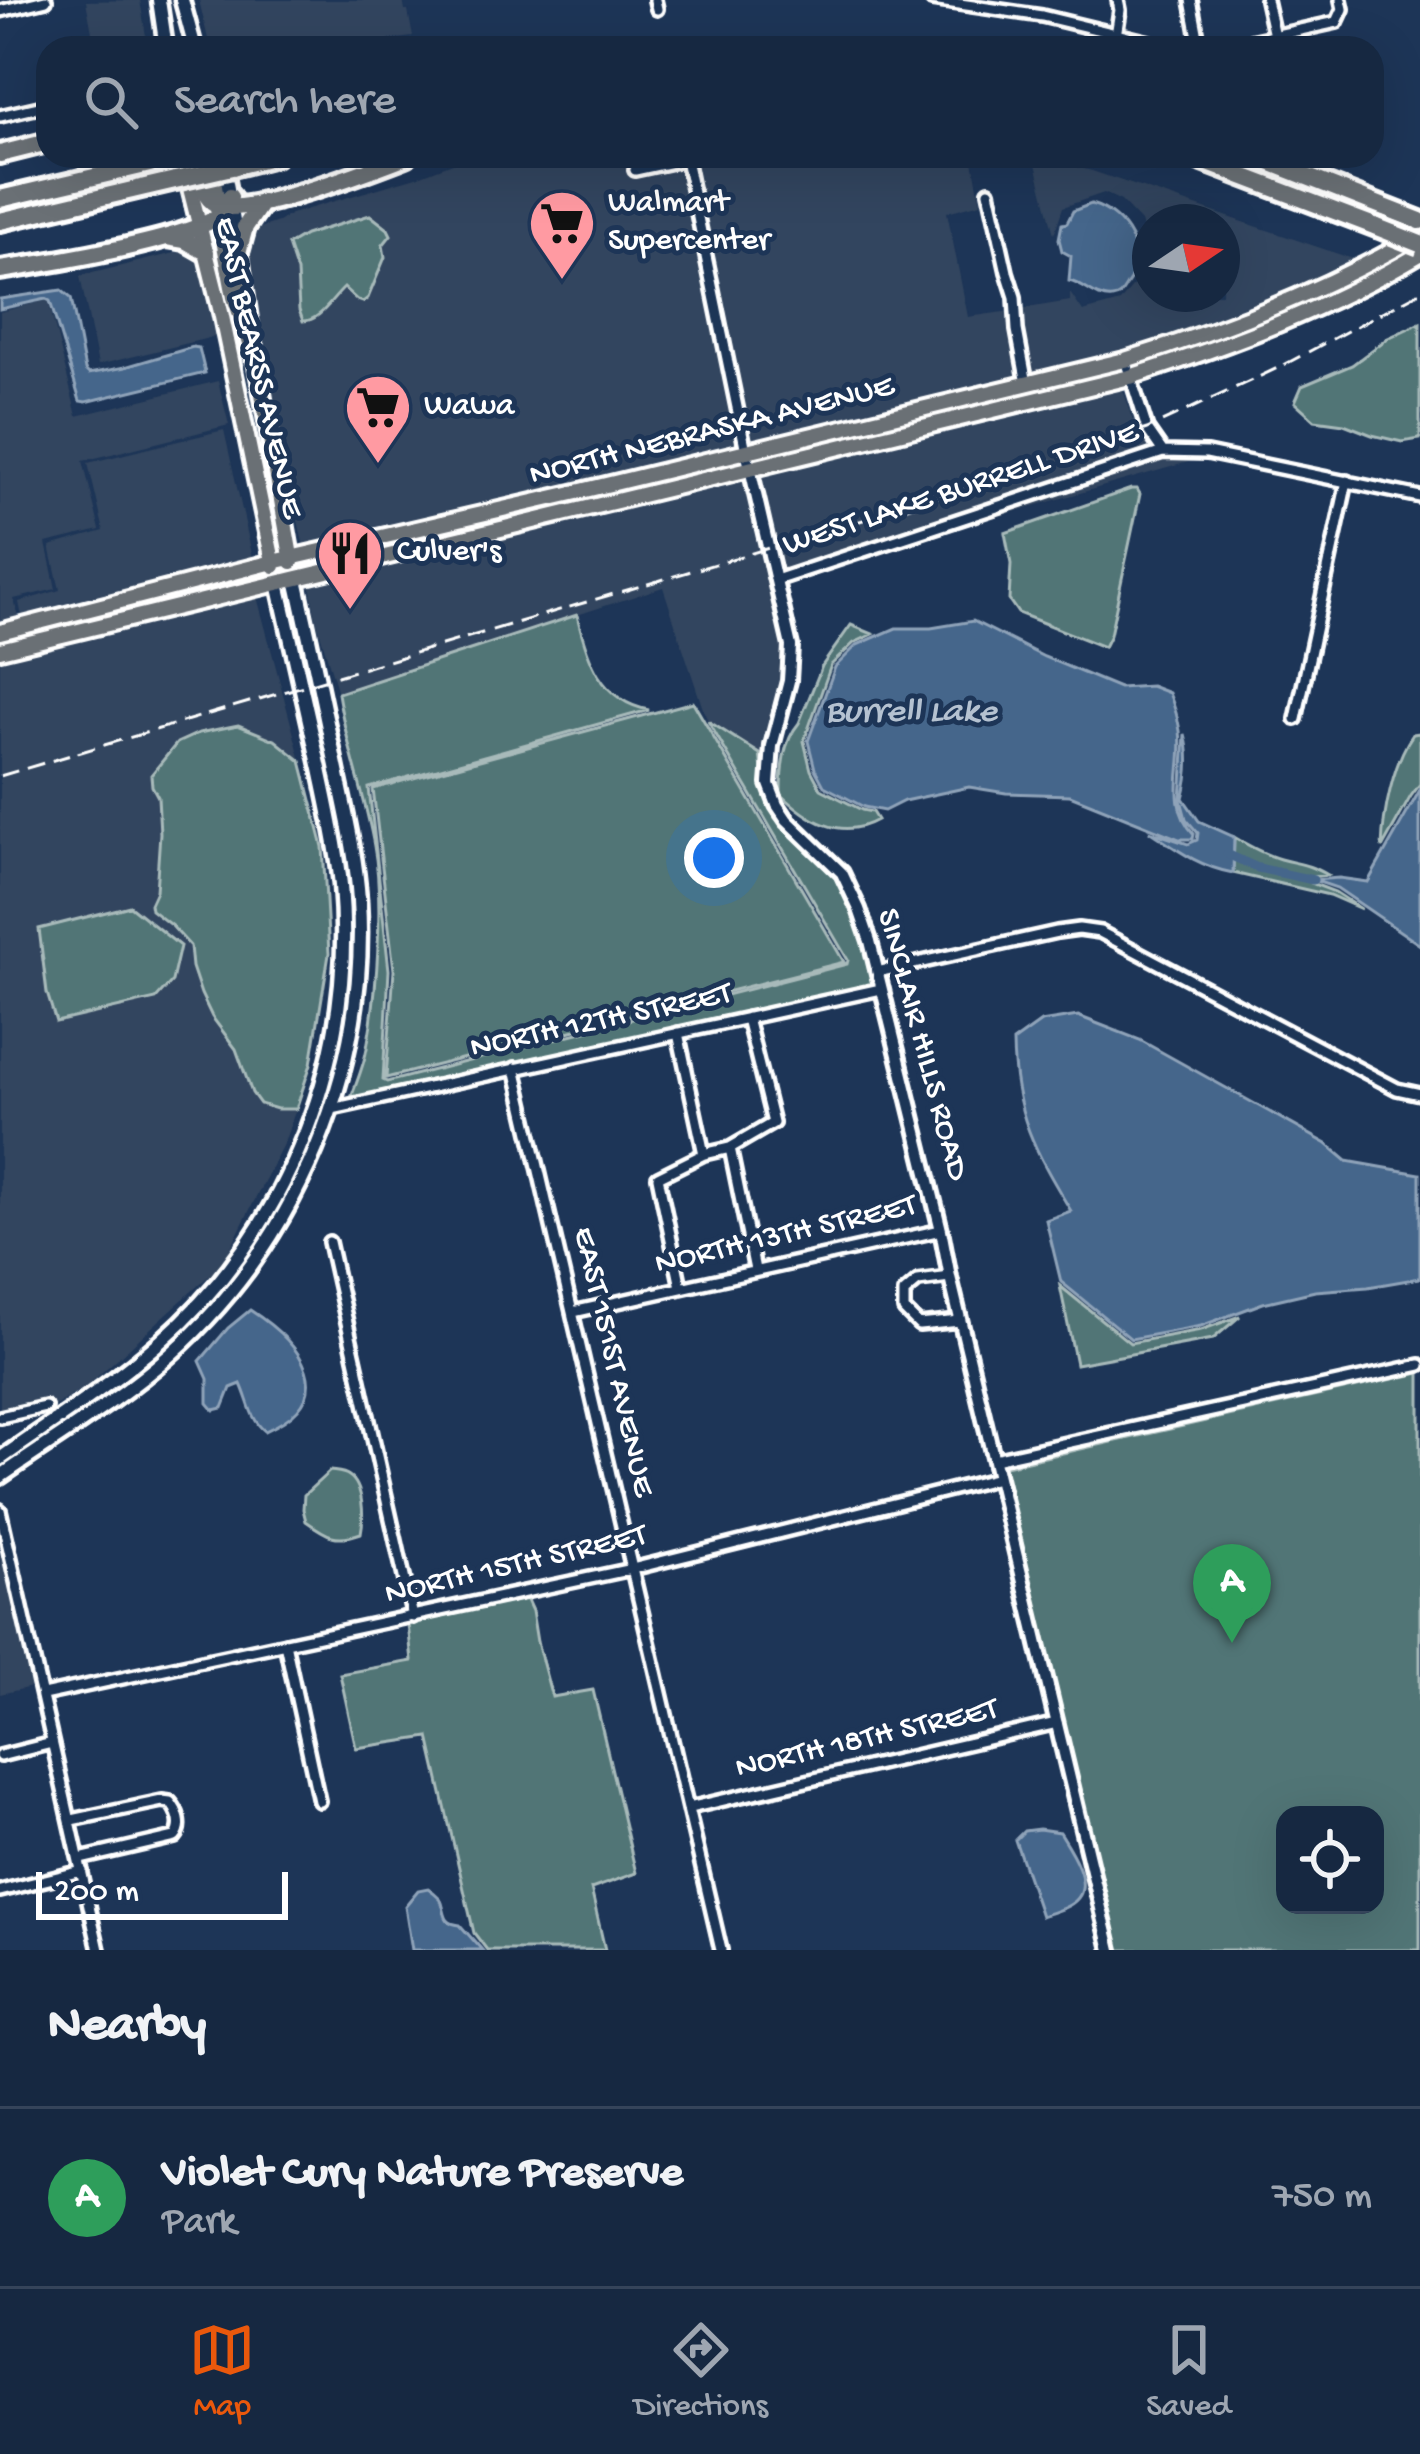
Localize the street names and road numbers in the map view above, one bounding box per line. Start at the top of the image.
street label: EAST BEARSS AVENUE [204,214,310,524]
street label: NORTH NEBRASKA AVENUE [526,368,899,496]
street label: WEST LAKE BURRELL DRIVE [779,414,1145,565]
street label: SINCLAIR HILLS ROAD [866,905,976,1185]
street label: NORTH 12TH STREET [467,975,736,1068]
street label: NORTH 13TH STREET [652,1187,922,1285]
street label: EAST 151ST AVENUE [563,1224,662,1502]
street label: NORTH 15TH STREET [382,1517,652,1615]
street label: NORTH 18TH STREET [732,1691,1003,1789]

